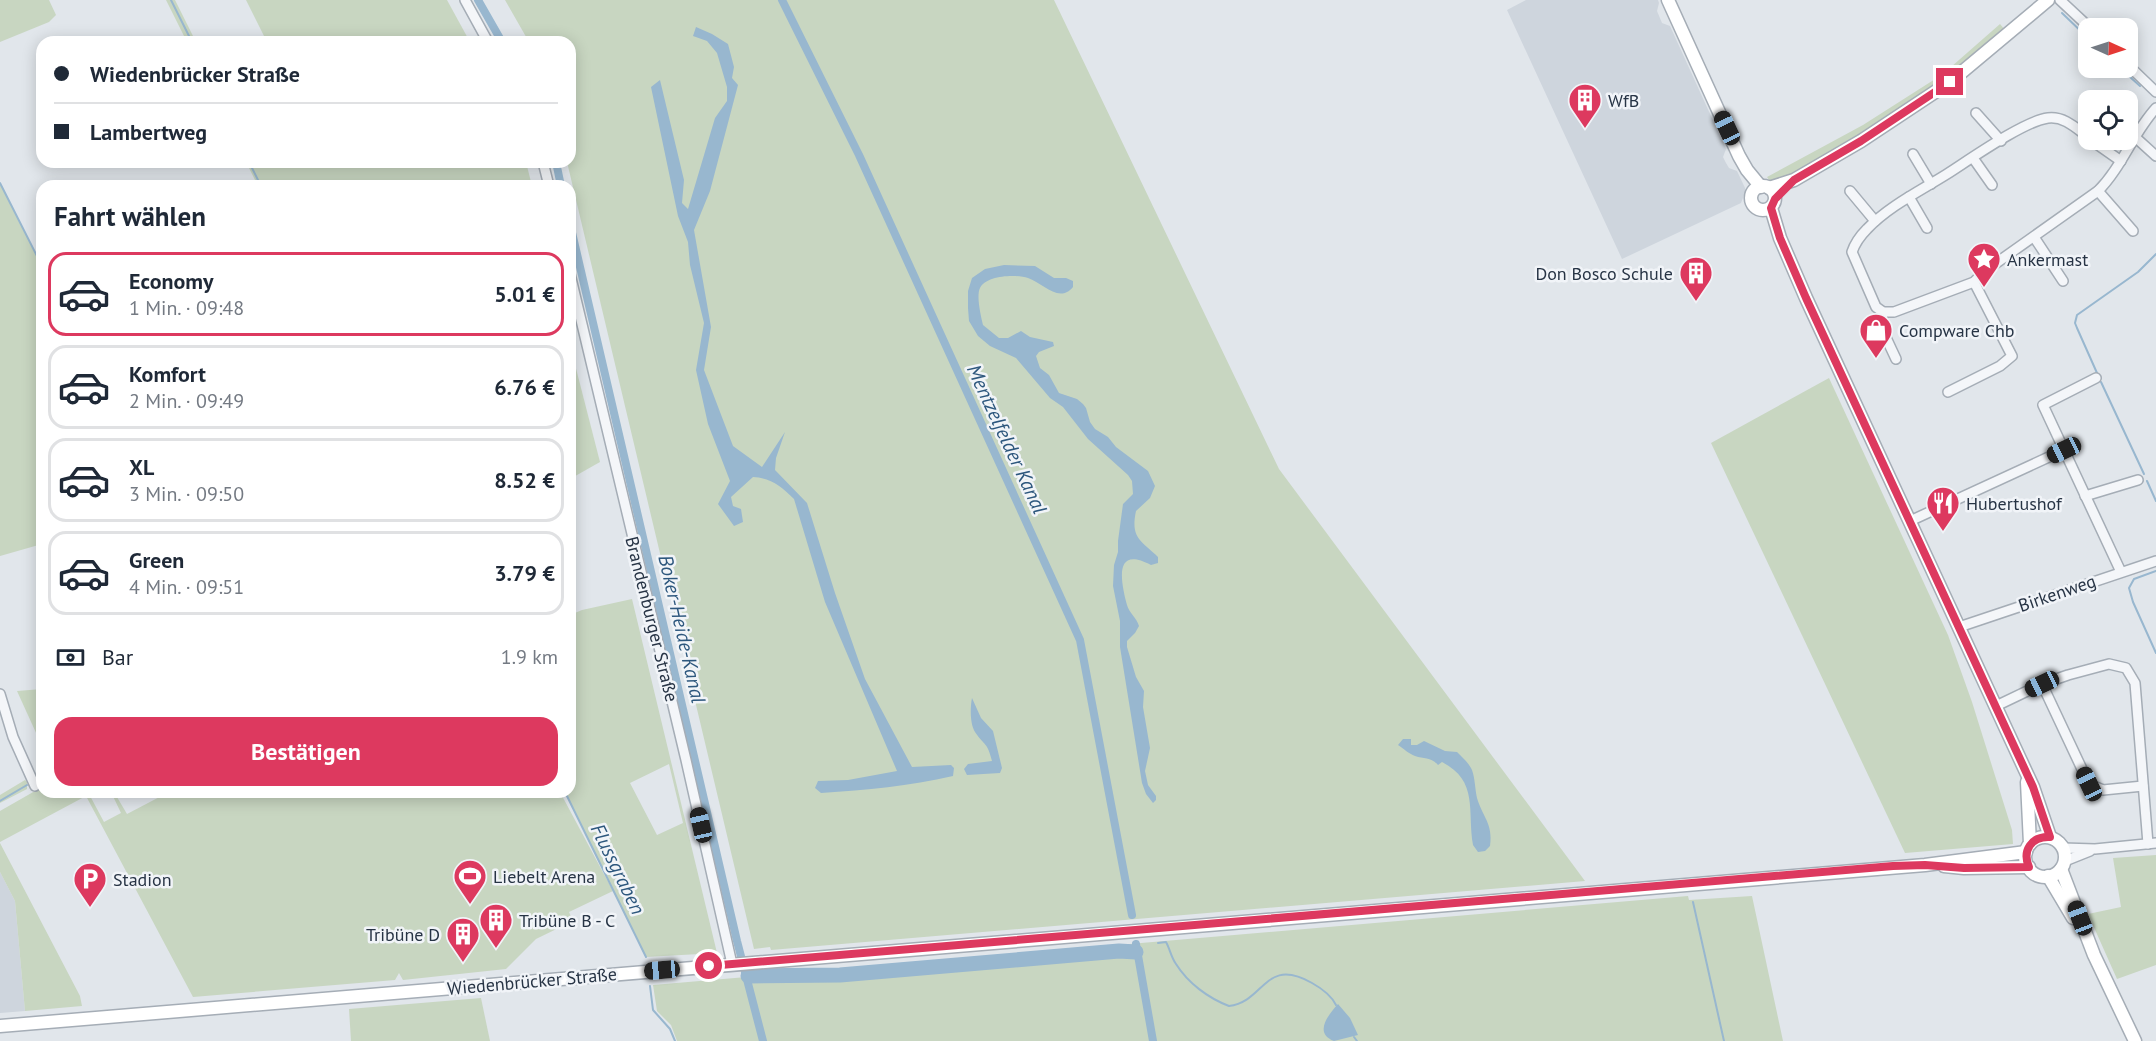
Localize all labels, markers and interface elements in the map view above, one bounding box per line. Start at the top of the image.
north arrow [2078,18,2138,78]
map controls [2078,18,2138,150]
text: Wiedenbrücker Straße [90,60,300,88]
route end [1936,68,1963,95]
building icon: WfB [1567,82,1603,129]
place label: WfB [1608,89,1639,112]
button: locate [2078,90,2138,150]
car [1711,108,1743,148]
text: Lambertweg [90,118,207,146]
text: Fahrt wählen [54,199,206,233]
place icon: Ankermast [1966,241,2002,288]
place label: Ankermast [2007,248,2088,271]
building icon: Don Bosco Schule [1678,255,1714,302]
place label: Don Bosco Schule [1535,262,1673,285]
icon: car [57,267,111,321]
text: Economy [129,267,213,295]
text: 5.01 € [494,280,555,308]
text: 1 Min. · 09:48 [129,295,244,321]
shop icon: Compware Chb [1858,312,1894,359]
place label: Compware Chb [1899,319,2015,342]
icon: car [57,360,111,414]
text: Komfort [129,360,206,388]
water label: Mentzelfelder Kanal [961,360,1053,518]
text: 6.76 € [494,373,555,401]
text: 2 Min. · 09:49 [129,388,244,414]
car [2044,434,2084,466]
icon: car [57,453,111,507]
text: XL [129,453,154,481]
text: 8.52 € [494,466,555,494]
text: 3 Min. · 09:50 [129,481,244,507]
restaurant icon: Hubertushof [1925,485,1961,532]
place label: Hubertushof [1966,492,2063,515]
street label: Brandenburger Straße [620,534,684,704]
icon: car [57,546,111,600]
text: Green [129,546,184,574]
water label: Boker-Heide-Kanal [652,552,712,706]
text: 3.79 € [494,559,555,587]
street label: Birkenweg [2015,569,2099,617]
text: 4 Min. · 09:51 [129,574,244,600]
icon: cash [54,641,87,674]
text: Bar [102,643,133,671]
text: 1.9 km [501,644,558,670]
car [2022,668,2062,700]
button: Bestätigen [54,717,558,786]
car [2073,764,2105,804]
car [688,805,714,845]
water label: Flussgraben [585,819,651,919]
sports icon: Liebelt Arena [452,858,488,905]
parking icon: Stadion [72,861,108,908]
place label: Liebelt Arena [493,865,595,888]
place label: Stadion [113,868,172,891]
car [2065,898,2095,938]
building icon: Tribüne B - C [478,902,514,949]
place label: Tribüne B - C [519,909,615,932]
building icon: Tribüne D [445,916,481,963]
place label: Tribüne D [366,923,440,946]
route start [695,952,722,979]
car [643,959,681,981]
street label: Wiedenbrücker Straße [446,962,618,1000]

